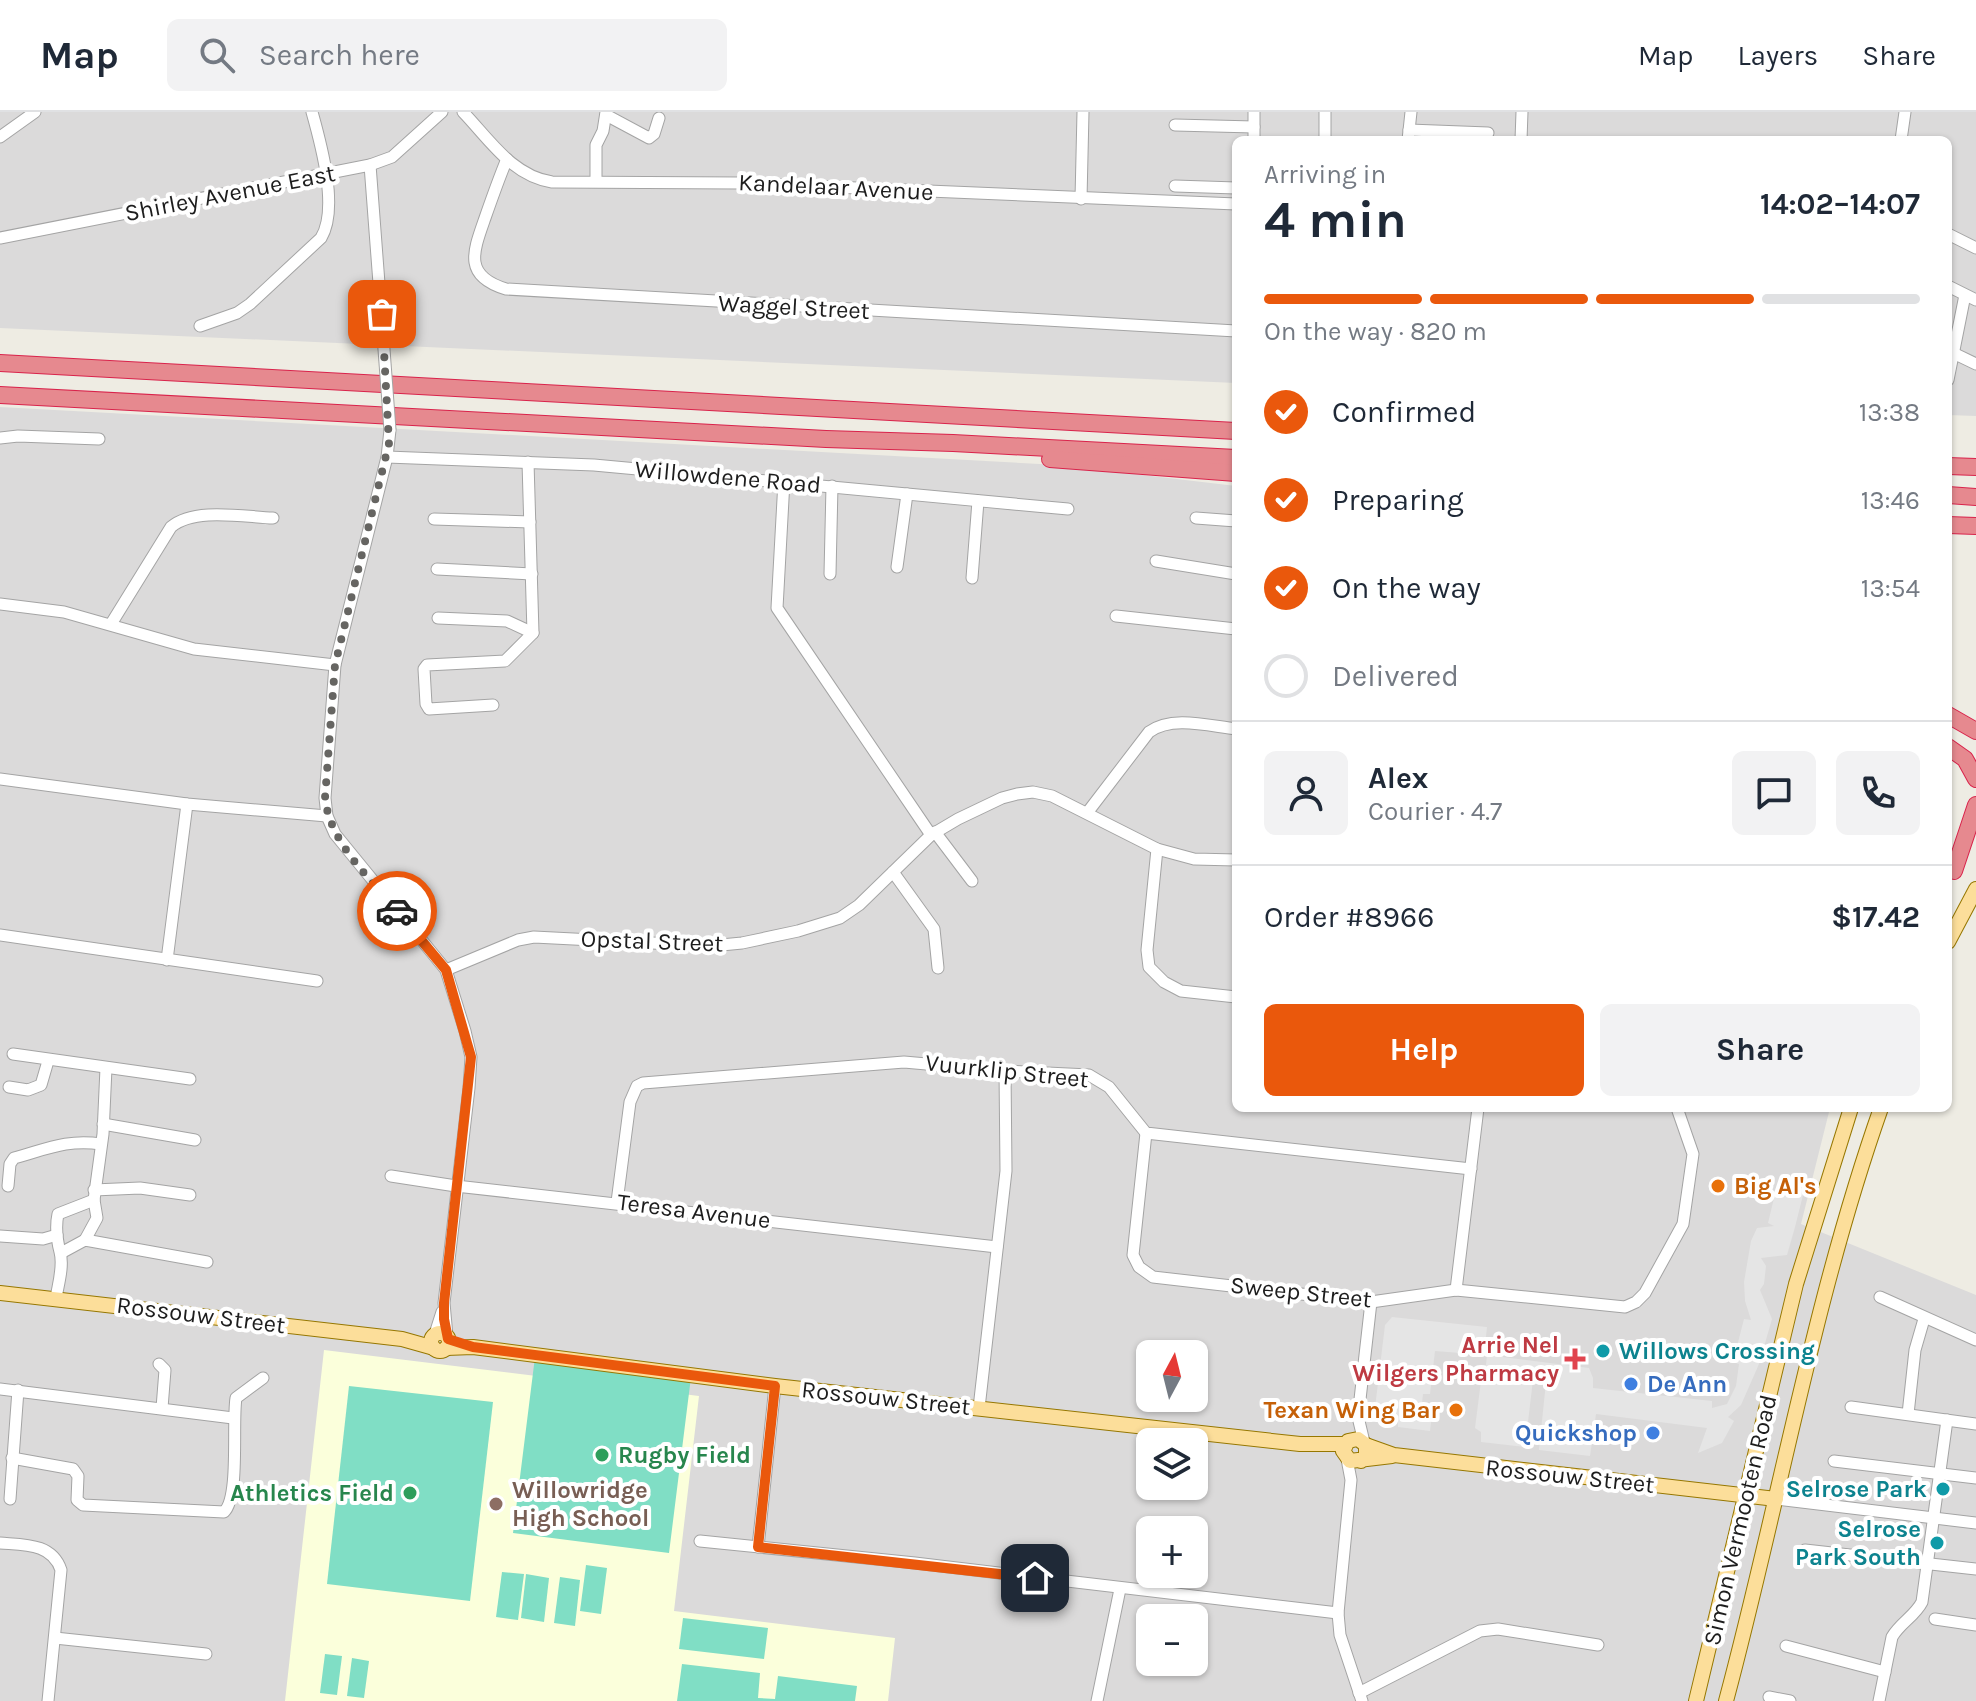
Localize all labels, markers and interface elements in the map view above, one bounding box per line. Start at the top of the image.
search box [167,19,727,91]
text: Map [40,33,119,78]
icon: search [195,33,239,77]
text: Search here [259,37,420,73]
text: Map [1638,39,1693,72]
text: Layers [1737,39,1818,72]
text: Share [1862,39,1936,72]
street label: Shirley Avenue East [122,159,338,227]
text: Arriving in [1264,159,1386,190]
street label: Kandelaar Avenue [738,168,934,206]
text: 14:02–14:07 [1760,186,1920,222]
text: 4 min [1264,189,1407,250]
pin [348,280,416,348]
street label: Waggel Street [718,289,870,325]
icon: bag [360,292,404,336]
text: On the way · 820 m [1264,316,1487,347]
icon: check [1264,390,1308,434]
text: Confirmed [1332,394,1476,430]
text: 13:38 [1859,397,1920,428]
street label: Willowdene Road [634,455,822,499]
icon: check [1264,478,1308,522]
text: Preparing [1332,482,1464,518]
text: 13:46 [1861,485,1920,516]
icon: check [1264,566,1308,610]
text: On the way [1332,570,1481,606]
text: 13:54 [1861,573,1920,604]
text: Delivered [1332,658,1459,694]
button: person [1264,751,1348,835]
button: chat [1732,751,1816,835]
button: phone [1836,751,1920,835]
text: Alex [1368,760,1428,796]
text: Courier · 4.7 [1368,796,1502,827]
courier [357,871,437,951]
icon: car [375,889,419,933]
text: Order #8966 [1264,899,1434,935]
text: $17.42 [1831,899,1920,935]
street label: Opstal Street [580,925,724,957]
button: Help [1264,1004,1584,1096]
button: Share [1600,1004,1920,1096]
street label: Vuurklip Street [924,1048,1090,1094]
place label: Big Al's [1734,1172,1817,1200]
marker: Big Al's [1709,1177,1727,1195]
street label: Teresa Avenue [616,1188,772,1234]
street label: Sweep Street [1229,1271,1373,1313]
street label: Rossouw Street [115,1291,287,1339]
place label: Arrie Nel Wilgers Pharmacy [1352,1331,1559,1387]
place label: Willows Crossing [1619,1337,1815,1365]
north arrow [1136,1340,1208,1412]
map controls [1136,1340,1208,1676]
marker: Willows Crossing [1594,1342,1612,1360]
marker: Arrie Nel Wilgers Pharmacy [1566,1350,1584,1368]
place label: De Ann [1647,1370,1727,1398]
street label: Rossouw Street [800,1375,972,1421]
marker: De Ann [1622,1375,1640,1393]
street label: Simon Vermooten Road [1697,1392,1783,1648]
place label: Texan Wing Bar [1264,1396,1441,1424]
marker: Texan Wing Bar [1447,1401,1465,1419]
place label: Quickshop [1515,1419,1637,1447]
marker: Quickshop [1644,1424,1662,1442]
button: layers [1136,1428,1208,1500]
place label: Rugby Field [618,1441,751,1469]
marker: Rugby Field [593,1446,611,1464]
street label: Rossouw Street [1484,1453,1656,1499]
place label: Selrose Park [1786,1475,1927,1503]
place label: Willowridge High School [512,1476,649,1532]
place label: Athletics Field [230,1479,394,1507]
marker: Selrose Park [1934,1480,1952,1498]
marker: Athletics Field [401,1484,419,1502]
marker: Willowridge High School [487,1495,505,1513]
place label: Selrose Park South [1795,1515,1921,1571]
button: + [1136,1516,1208,1588]
marker: Selrose Park South [1928,1534,1946,1552]
pin [1001,1544,1069,1612]
icon: home [1013,1556,1057,1600]
button: − [1136,1604,1208,1676]

